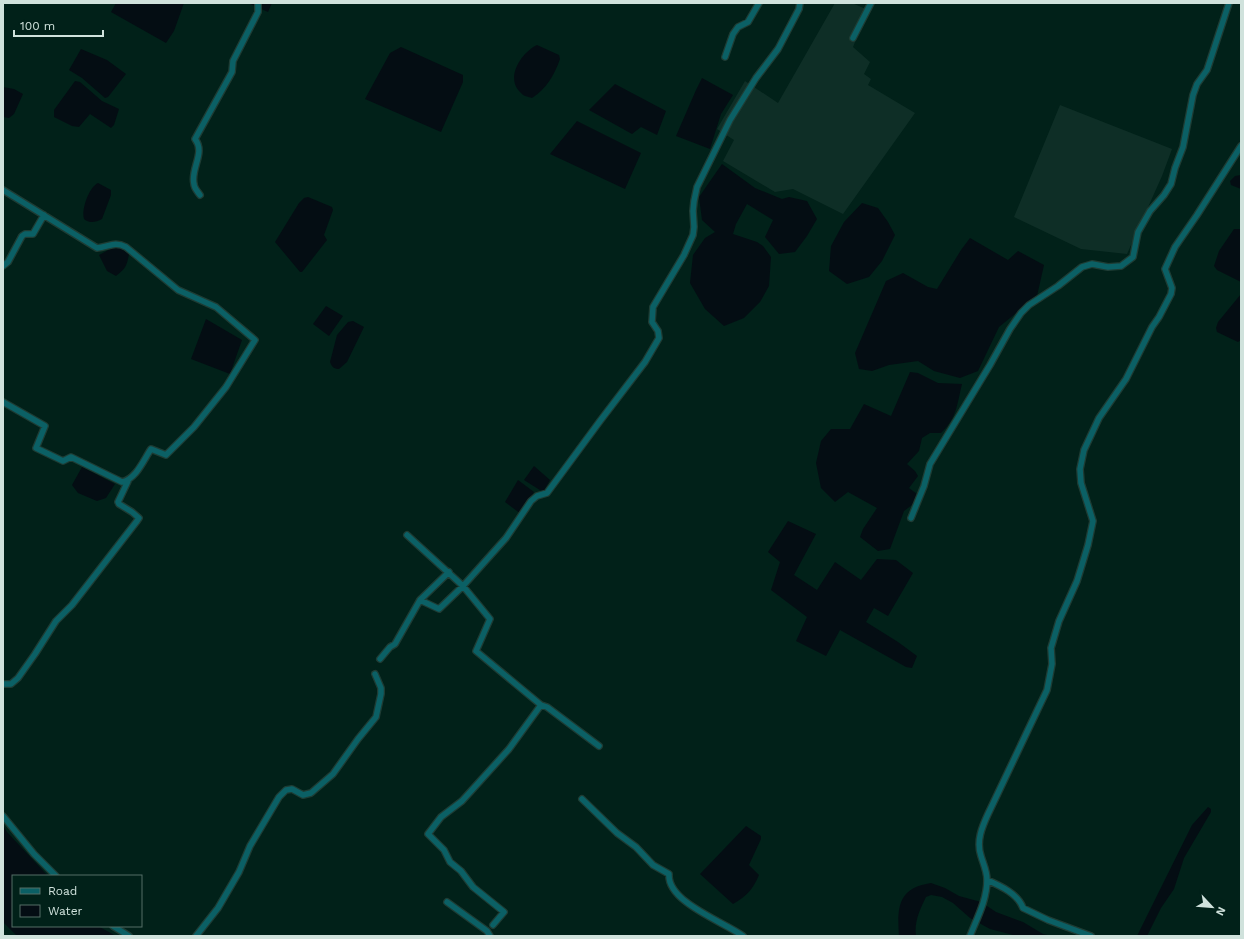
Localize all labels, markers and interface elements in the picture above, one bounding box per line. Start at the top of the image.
scale bar [14,12,103,38]
text: 100 m [20,19,55,33]
legend [12,875,142,927]
text: Road [48,884,77,898]
north arrow [1192,887,1232,927]
text: Water [48,904,83,918]
text: N [1213,905,1228,918]

